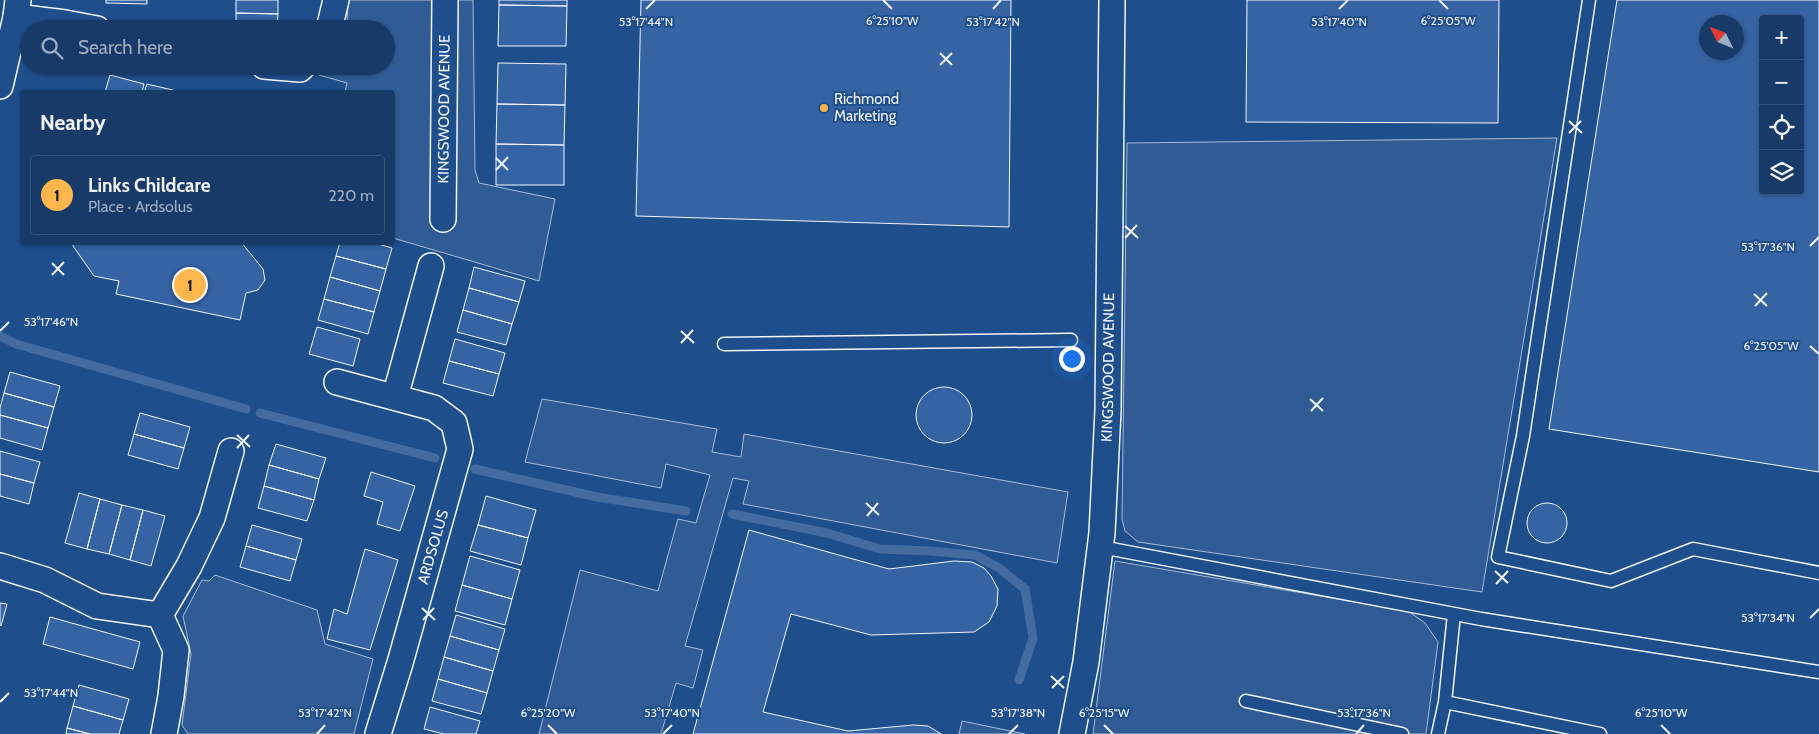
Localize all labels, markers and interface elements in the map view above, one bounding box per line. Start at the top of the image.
text: 6°25'10"W [866,13,919,28]
text: 6°25'05"W [1420,13,1476,28]
text: 53°17'44"N [619,14,673,29]
text: 53°17'42"N [966,14,1020,29]
text: 53°17'40"N [1311,14,1367,29]
north arrow [1699,15,1744,60]
map controls [1759,15,1804,195]
button: + [1759,15,1804,60]
search box [20,20,395,75]
icon: search [38,34,66,62]
street label: KINGSWOOD AVENUE [434,34,454,184]
text: Search here [78,36,172,59]
button: − [1759,60,1804,105]
place label: Richmond Marketing [834,90,899,125]
marker: Richmond Marketing [818,102,830,114]
button: locate [1759,105,1804,150]
text: Nearby [40,110,106,135]
button: layers [1759,150,1804,195]
text: Links Childcare [88,174,210,197]
text: 1 [54,186,60,205]
text: 220 m [328,186,374,205]
text: Place · Ardsolus [88,197,193,216]
text: 53°17'36"N [1741,239,1795,254]
pin: 1 [174,266,206,304]
street label: KINGSWOOD AVENUE [1097,293,1118,442]
text: 53°17'46"N [24,314,78,329]
text: 6°25'05"W [1743,338,1799,353]
your location [1059,346,1085,372]
street label: ARDSOLUS [414,508,452,586]
text: 53°17'34"N [1741,610,1795,625]
text: 53°17'44"N [24,685,78,700]
text: 53°17'42"N [298,705,352,720]
text: 6°25'20"W [521,705,576,720]
text: 53°17'40"N [644,705,700,720]
text: 53°17'38"N [991,705,1045,720]
text: 6°25'15"W [1079,705,1130,720]
text: 53°17'36"N [1337,705,1391,720]
text: 6°25'10"W [1635,705,1688,720]

